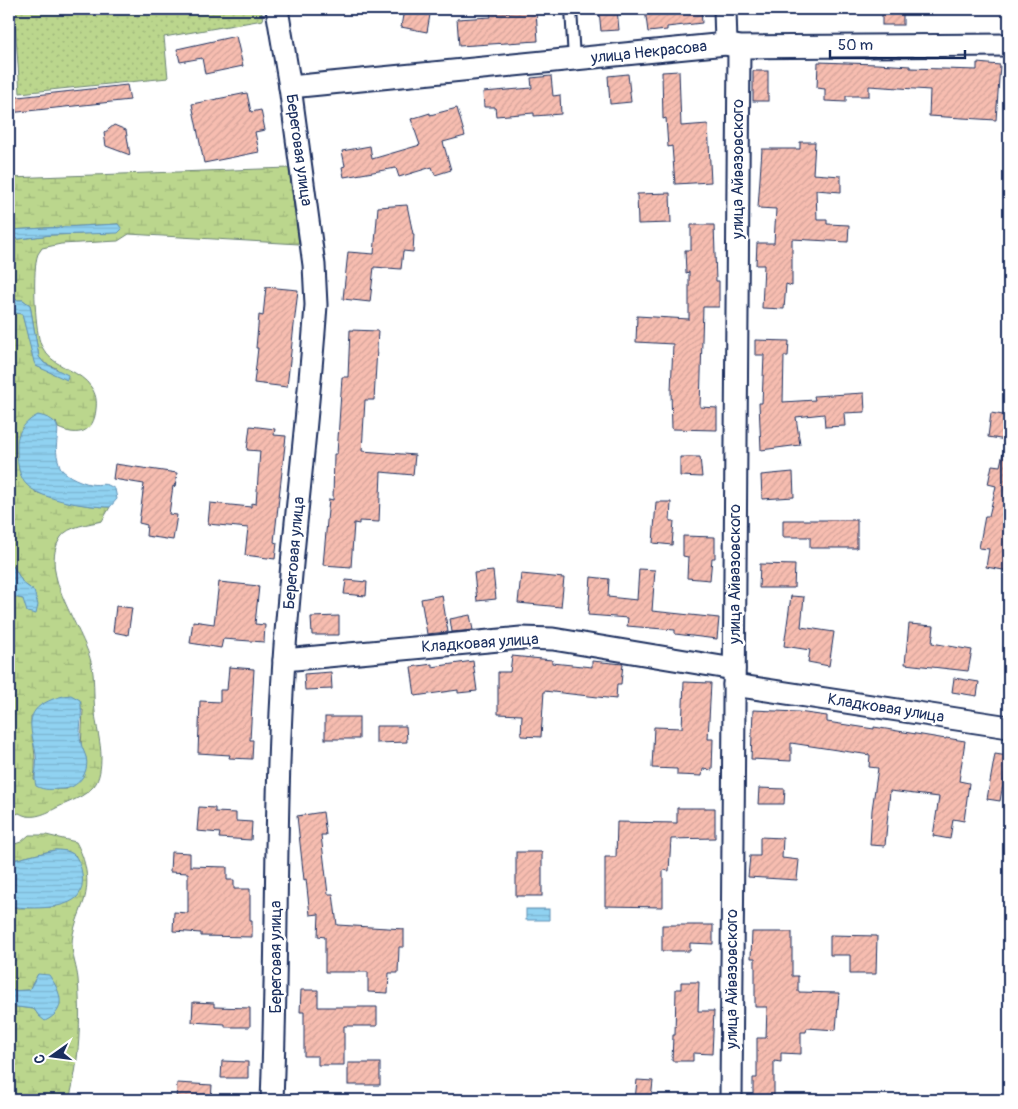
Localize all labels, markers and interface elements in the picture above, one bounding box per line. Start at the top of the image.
scale bar [830,28,966,60]
street label: улица Некрасова [589,36,708,68]
text: 50 m [838,36,873,55]
street label: Береговая улица [281,93,317,207]
street label: улица Айвазовского [728,99,748,240]
street label: Береговая улица [279,496,309,610]
street label: улица Айвазовского [725,504,745,645]
street label: Кладковая улица [421,629,539,657]
street label: Кладковая улица [826,689,946,727]
street label: Береговая улица [266,900,286,1014]
street label: улица Айвазовского [722,909,742,1050]
north arrow [28,1032,78,1082]
text: С [30,1052,49,1065]

